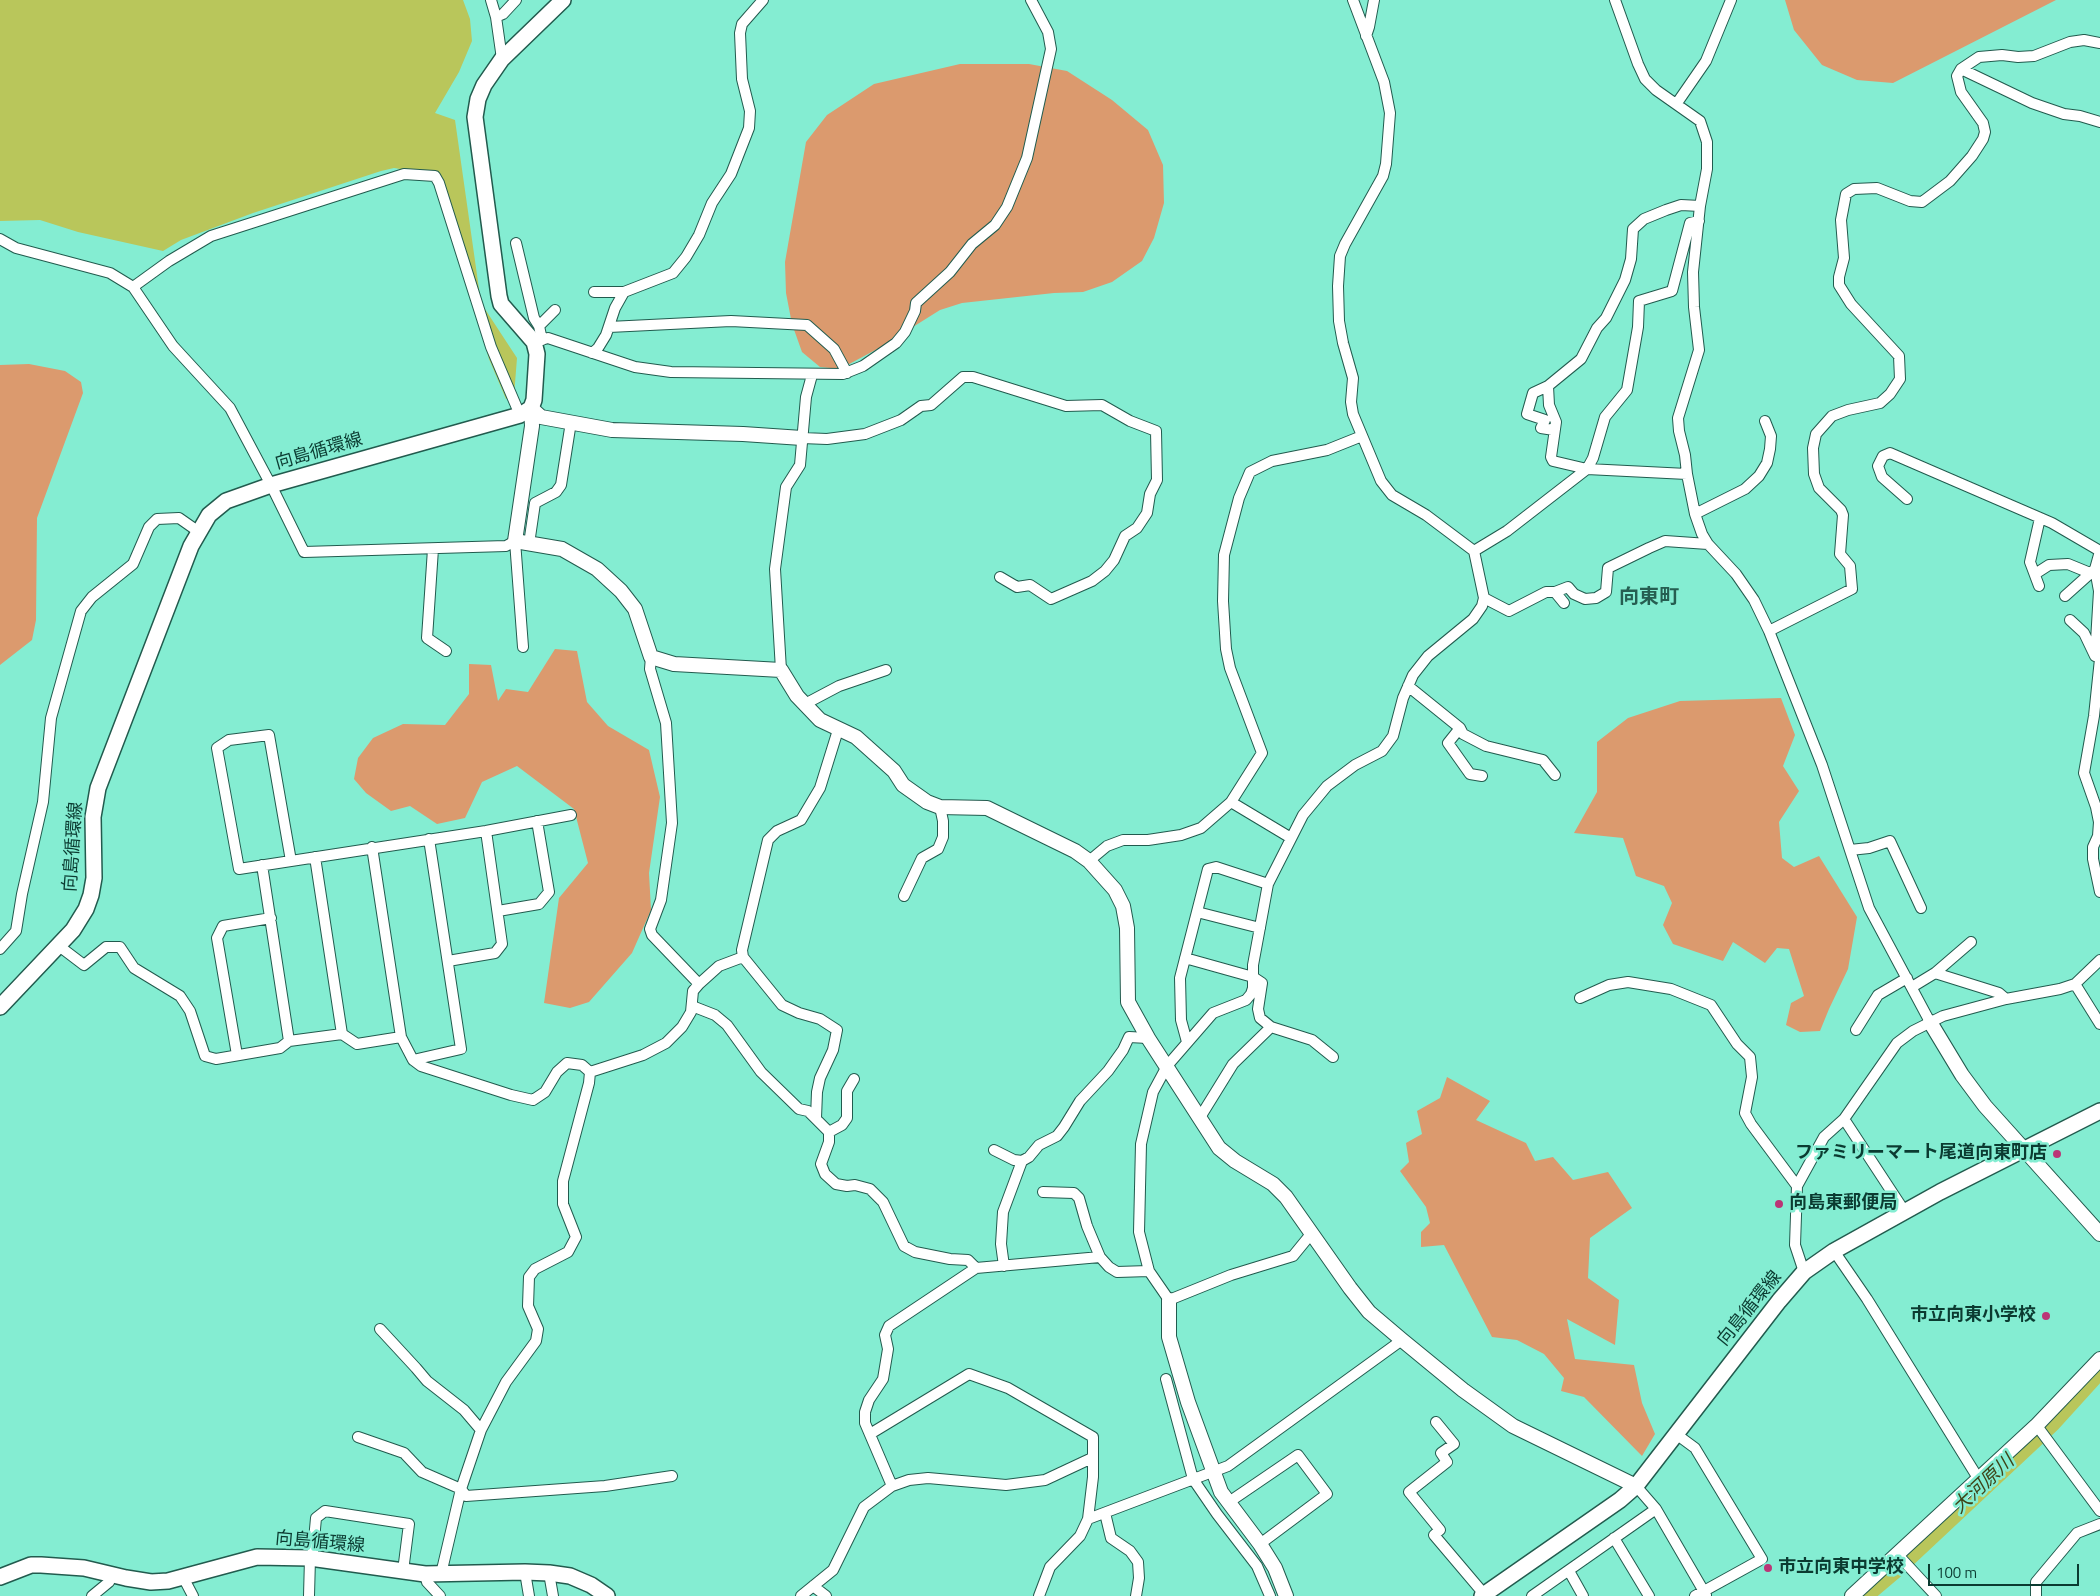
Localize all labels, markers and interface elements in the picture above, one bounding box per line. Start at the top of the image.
street label: 向島循環線 [273,429,365,475]
district label: 向東町 [1619,586,1679,610]
street label: 向島循環線 [60,801,88,893]
place label: ファミリーマート尾道向東町店 [1795,1143,2047,1165]
marker: ファミリーマート尾道向東町店 [2051,1148,2063,1160]
place label: 向島東郵便局 [1789,1193,1897,1215]
marker: 向島東郵便局 [1773,1198,1785,1210]
street label: 向島循環線 [1713,1267,1787,1351]
place label: 市立向東小学校 [1910,1305,2036,1327]
marker: 市立向東小学校 [2040,1310,2052,1322]
water label: 大河原川 [1948,1451,2020,1519]
street label: 向島循環線 [274,1528,366,1558]
scale bar [1930,1554,2081,1586]
place label: 市立向東中学校 [1778,1557,1904,1579]
text: 100 m [1936,1561,1977,1584]
marker: 市立向東中学校 [1762,1562,1774,1574]

